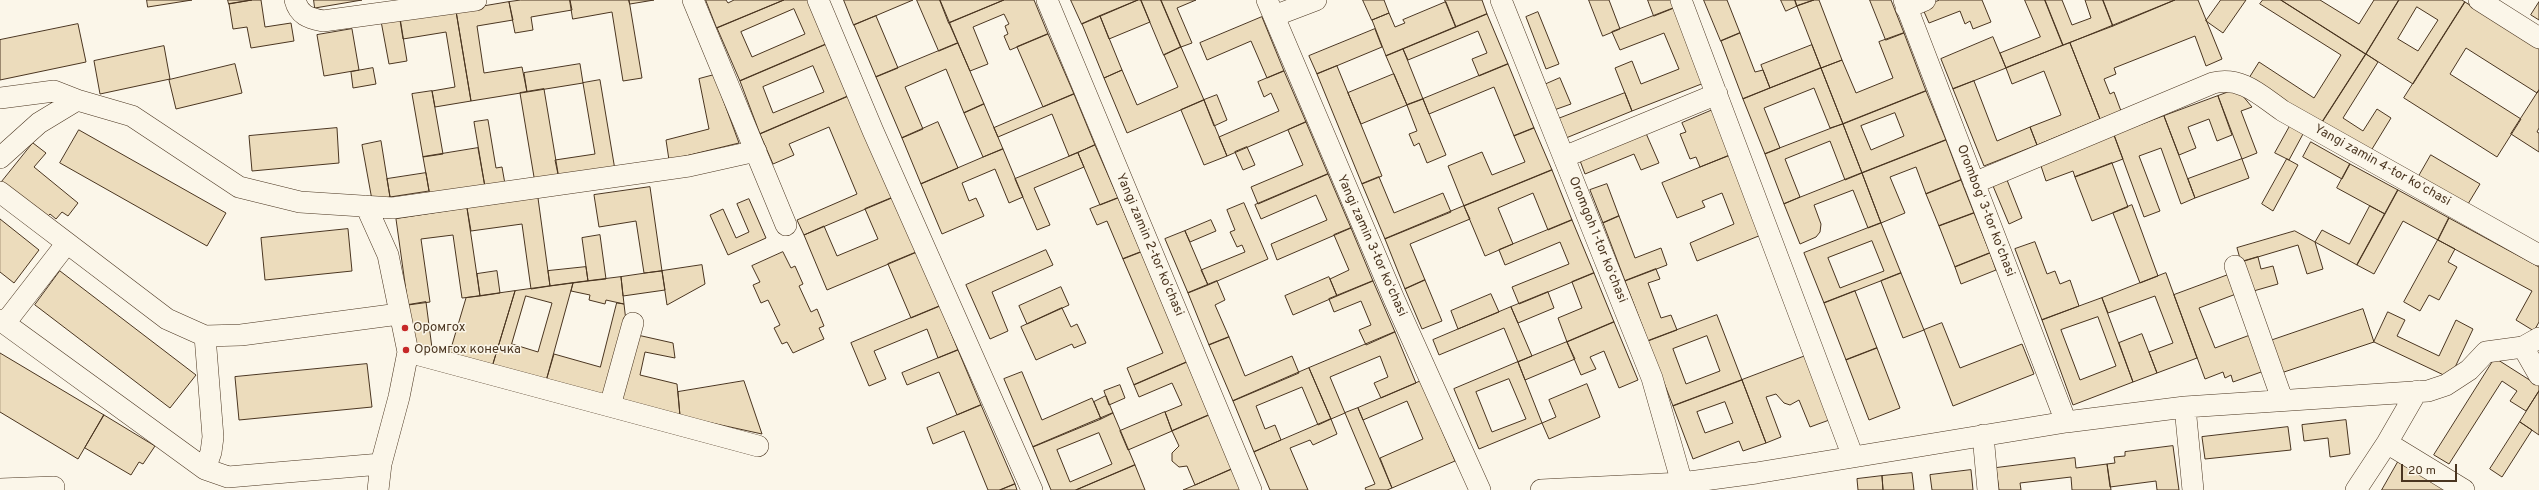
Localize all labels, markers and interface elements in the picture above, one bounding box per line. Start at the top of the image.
street label: Yangi zamin 4-tor koʻchasi [2311,122,2453,210]
street label: Orombogʻ 3-tor koʻchasi [1953,143,2017,279]
street label: Yangi zamin 2-tor koʻchasi [1112,171,1186,319]
street label: Yangi zamin 3-tor koʻchasi [1333,173,1409,319]
street label: Oromgoh 1-tor koʻchasi [1565,175,1629,305]
place label: Оромгох [413,320,466,336]
marker: Оромгох [400,323,410,333]
place label: Оромгох конечка [414,342,521,358]
marker: Оромгох конечка [401,345,411,355]
scale bar [2403,456,2459,482]
text: 20 m [2408,463,2436,479]

